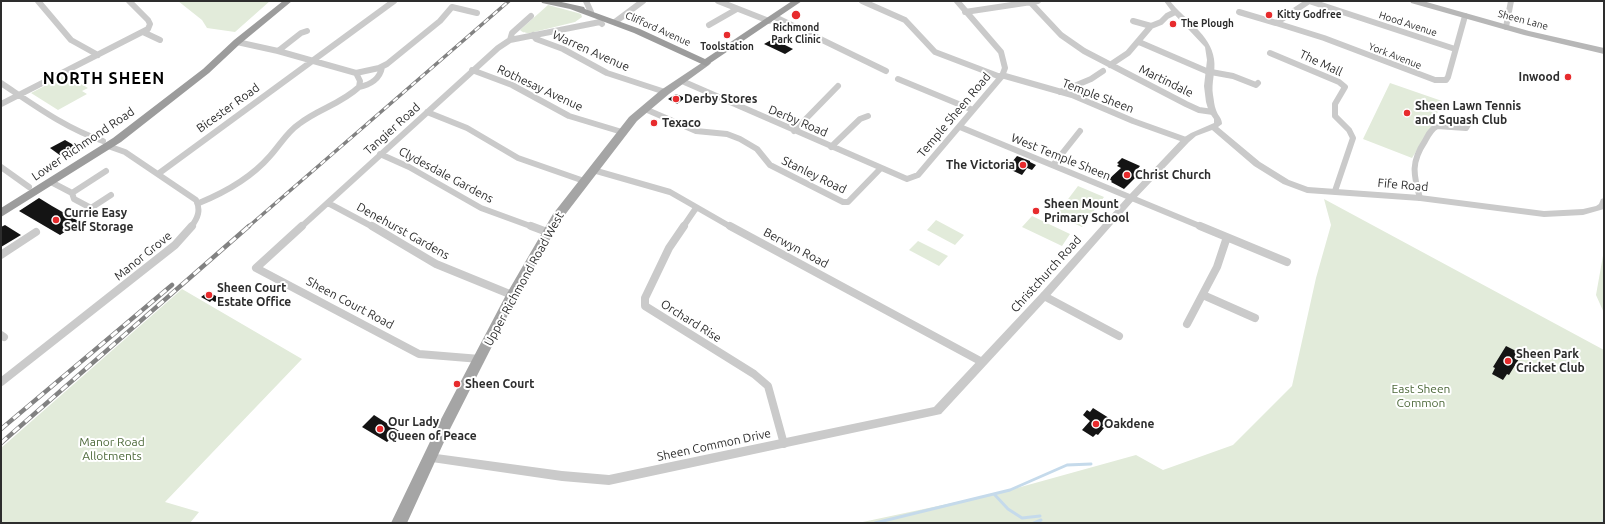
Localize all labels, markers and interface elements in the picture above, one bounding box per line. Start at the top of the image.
street label: Sheen Lane [1497,8,1549,32]
street label: Clifford Avenue [623,9,693,49]
marker: Richmond Park Clinic [790,9,802,21]
place label: Kitty Godfree [1277,9,1342,21]
street label: Hood Avenue [1377,9,1439,39]
marker: Kitty Godfree [1264,10,1274,20]
place label: The Plough [1181,18,1234,30]
marker: The Plough [1168,19,1178,29]
place label: Richmond Park Clinic [771,22,821,46]
street label: Warren Avenue [550,28,632,74]
marker: Toolstation [722,30,732,40]
street label: York Avenue [1367,40,1423,72]
place label: Toolstation [700,41,754,53]
street label: The Mall [1297,47,1345,79]
street label: Rothesay Avenue [495,62,585,114]
street label: Martindale [1137,62,1195,100]
district label: NORTH SHEEN [43,69,165,89]
street label: Temple Sheen Road [914,70,994,160]
place label: Inwood [1519,70,1560,84]
marker: Inwood [1563,72,1573,82]
street label: Temple Sheen [1060,76,1136,116]
street label: Bicester Road [194,80,262,136]
place label: Derby Stores [684,92,757,106]
marker: Derby Stores [671,94,681,104]
place label: Sheen Lawn Tennis and Squash Club [1415,99,1521,127]
street label: Tangier Road [361,100,423,158]
street label: Derby Road [766,102,830,140]
street label: Lower Richmond Road [29,104,137,184]
marker: Sheen Lawn Tennis and Squash Club [1402,108,1412,118]
place label: Texaco [662,116,701,130]
marker: Texaco [649,118,659,128]
street label: West Temple Sheen [1009,130,1113,184]
street label: Clydesdale Gardens [396,144,496,206]
street label: Stanley Road [779,153,849,197]
place label: The Victoria [946,158,1015,172]
marker: The Victoria [1018,160,1028,170]
place label: Christ Church [1135,168,1211,182]
marker: Christ Church [1122,170,1132,180]
street label: Fife Road [1377,176,1429,194]
place label: Sheen Mount Primary School [1044,197,1129,225]
street label: Denehurst Gardens [354,200,452,262]
place label: Currie Easy Self Storage [64,206,134,234]
marker: Sheen Mount Primary School [1031,206,1041,216]
street label: Upper Richmond Road West [481,210,567,348]
marker: Currie Easy Self Storage [51,215,61,225]
street label: Berwyn Road [761,225,831,271]
street label: Manor Grove [111,228,175,284]
street label: Christchurch Road [1008,233,1084,315]
street label: Sheen Court Road [304,274,396,332]
place label: Sheen Court Estate Office [217,281,291,309]
marker: Sheen Court Estate Office [204,290,214,300]
street label: Orchard Rise [658,297,724,345]
place label: Sheen Park Cricket Club [1516,347,1585,375]
marker: Sheen Park Cricket Club [1503,356,1513,366]
place label: Sheen Court [465,377,534,391]
marker: Sheen Court [452,379,462,389]
park label: East Sheen Common [1392,382,1450,410]
place label: Our Lady Queen of Peace [388,415,477,443]
place label: Oakdene [1104,417,1154,431]
marker: Oakdene [1091,419,1101,429]
marker: Our Lady Queen of Peace [375,424,385,434]
street label: Sheen Common Drive [656,426,772,464]
park label: Manor Road Allotments [79,435,145,463]

